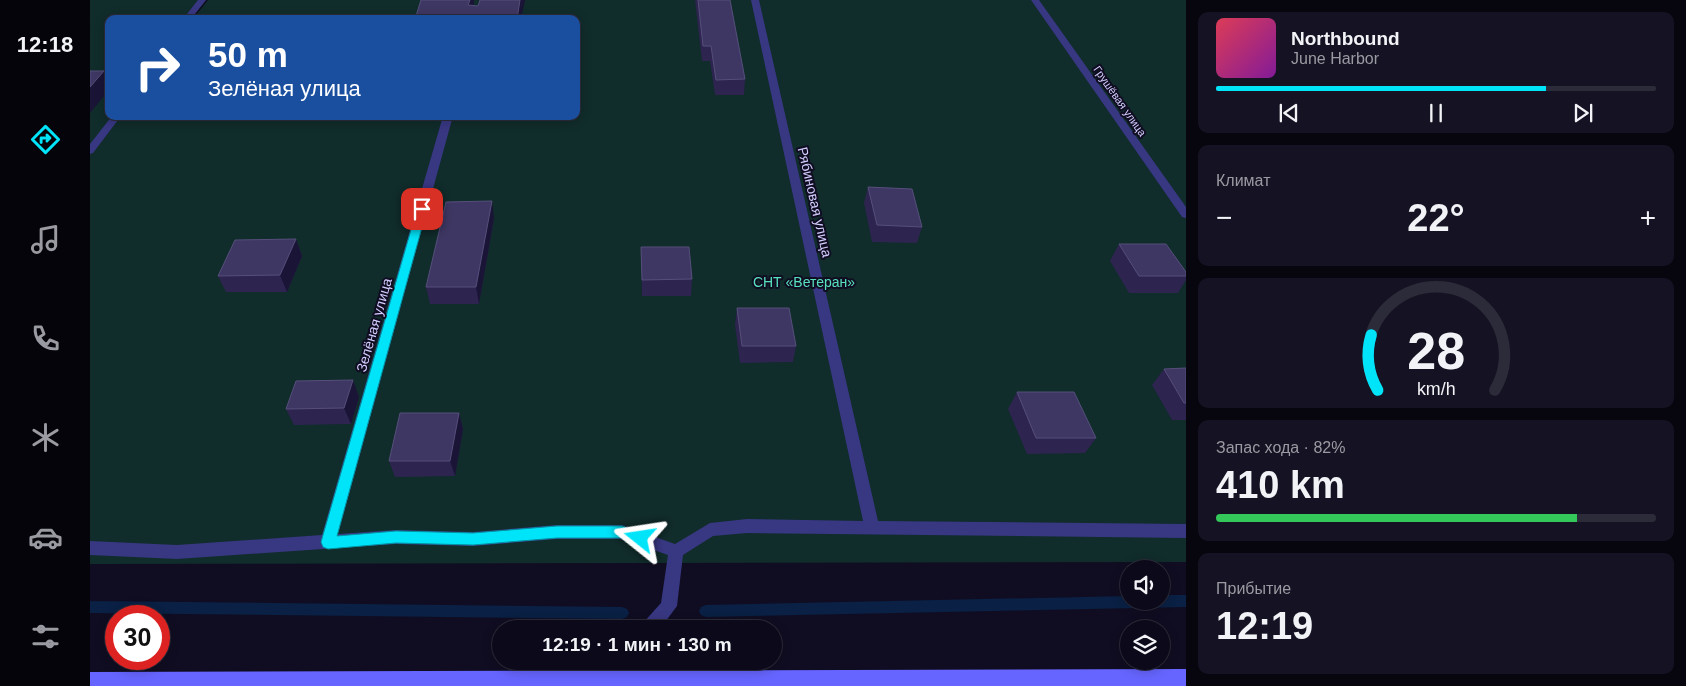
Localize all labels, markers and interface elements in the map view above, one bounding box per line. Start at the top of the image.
text: Northbound [1291,28,1400,49]
text: 12:18 [17,32,73,57]
icon: right [125,35,190,100]
text: 50 m [208,35,288,74]
text: June Harbor [1291,50,1379,67]
street label: Грушёвая улица [1091,64,1149,139]
text: Зелёная улица [208,76,361,101]
icon: previous [1275,99,1303,127]
icon: pause [1422,99,1450,127]
icon: next [1569,99,1597,127]
icon: directions [28,122,63,157]
street label: Рябиновая улица [795,145,836,259]
text: Климат [1216,172,1270,189]
pin [401,188,443,230]
icon: arrive [408,195,436,223]
text: 22° [1407,197,1465,239]
text: − [1216,202,1232,233]
text: + [1640,202,1656,233]
icon: music [28,222,63,257]
park label: СНТ «Ветеран» [753,274,855,290]
street label: Зелёная улица [353,276,395,374]
icon: phone [28,321,63,356]
text: 28 [1407,322,1465,380]
text: km/h [1417,379,1455,399]
icon: climate [28,420,63,455]
text: Запас хода · 82% [1216,439,1345,456]
text: 410 km [1216,464,1345,506]
position arrow [613,511,665,563]
icon: car [28,520,63,555]
map controls [1120,560,1170,670]
button: sound [1120,560,1170,610]
text: Прибытие [1216,580,1291,597]
speed limit sign: 30 [105,605,170,670]
text: 12:19 [1216,605,1313,647]
icon: filters [28,619,63,654]
button: layers [1120,620,1170,670]
text: 12:19 · 1 мин · 130 m [542,634,732,655]

